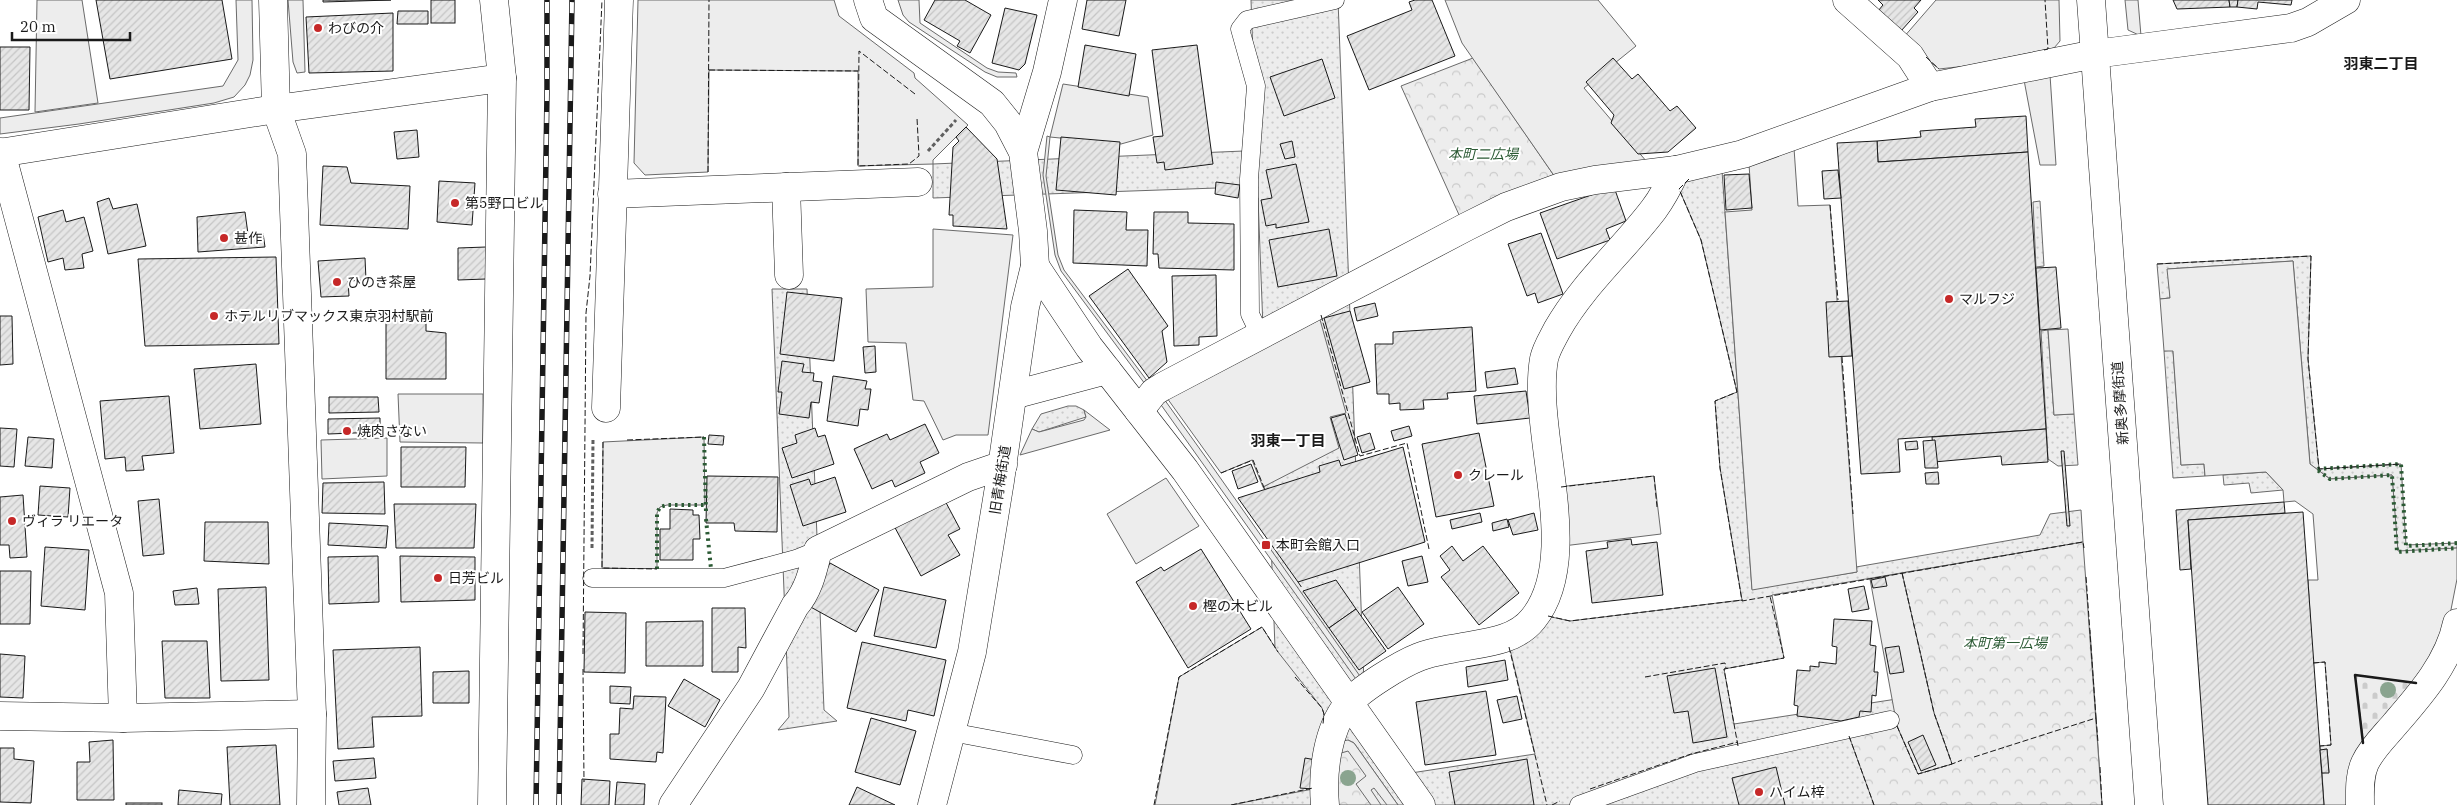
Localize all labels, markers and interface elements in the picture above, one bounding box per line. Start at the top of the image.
scale bar [12,10,130,42]
text: 20 m [20,17,56,36]
place label: わびの介 [328,19,384,37]
marker: わびの介 [312,22,324,34]
district label: 羽東二丁目 [2343,54,2419,73]
park label: 本町二広場 [1448,145,1520,163]
place label: 第5野口ビル [465,194,543,212]
marker: 第5野口ビル [449,197,461,209]
place label: 甚作 [234,229,262,247]
marker: 甚作 [218,232,230,244]
place label: ひのき茶屋 [347,273,417,291]
marker: ひのき茶屋 [331,276,343,288]
place label: マルフジ [1959,290,2015,308]
marker: マルフジ [1943,293,1955,305]
place label: ホテルリブマックス東京羽村駅前 [224,307,434,325]
marker: ホテルリブマックス東京羽村駅前 [208,310,220,322]
street label: 新奥多摩街道 [2108,360,2132,446]
place label: 焼肉さない [357,422,427,440]
marker: 焼肉さない [341,425,353,437]
district label: 羽東一丁目 [1250,431,1326,450]
street label: 旧青梅街道 [986,444,1014,516]
place label: クレール [1468,466,1524,484]
marker: クレール [1452,469,1464,481]
place label: ヴィラ リエータ [22,512,123,530]
marker: ヴィラ リエータ [6,515,18,527]
place label: 本町会館入口 [1276,536,1360,554]
marker: 本町会館入口 [1260,539,1272,551]
place label: 日芳ビル [448,569,504,587]
marker: 日芳ビル [432,572,444,584]
place label: 樫の木ビル [1203,597,1273,615]
marker: 樫の木ビル [1187,600,1199,612]
park label: 本町第一広場 [1963,634,2049,652]
place label: ハイム梓 [1769,783,1824,801]
marker: ハイム梓 [1753,786,1765,798]

